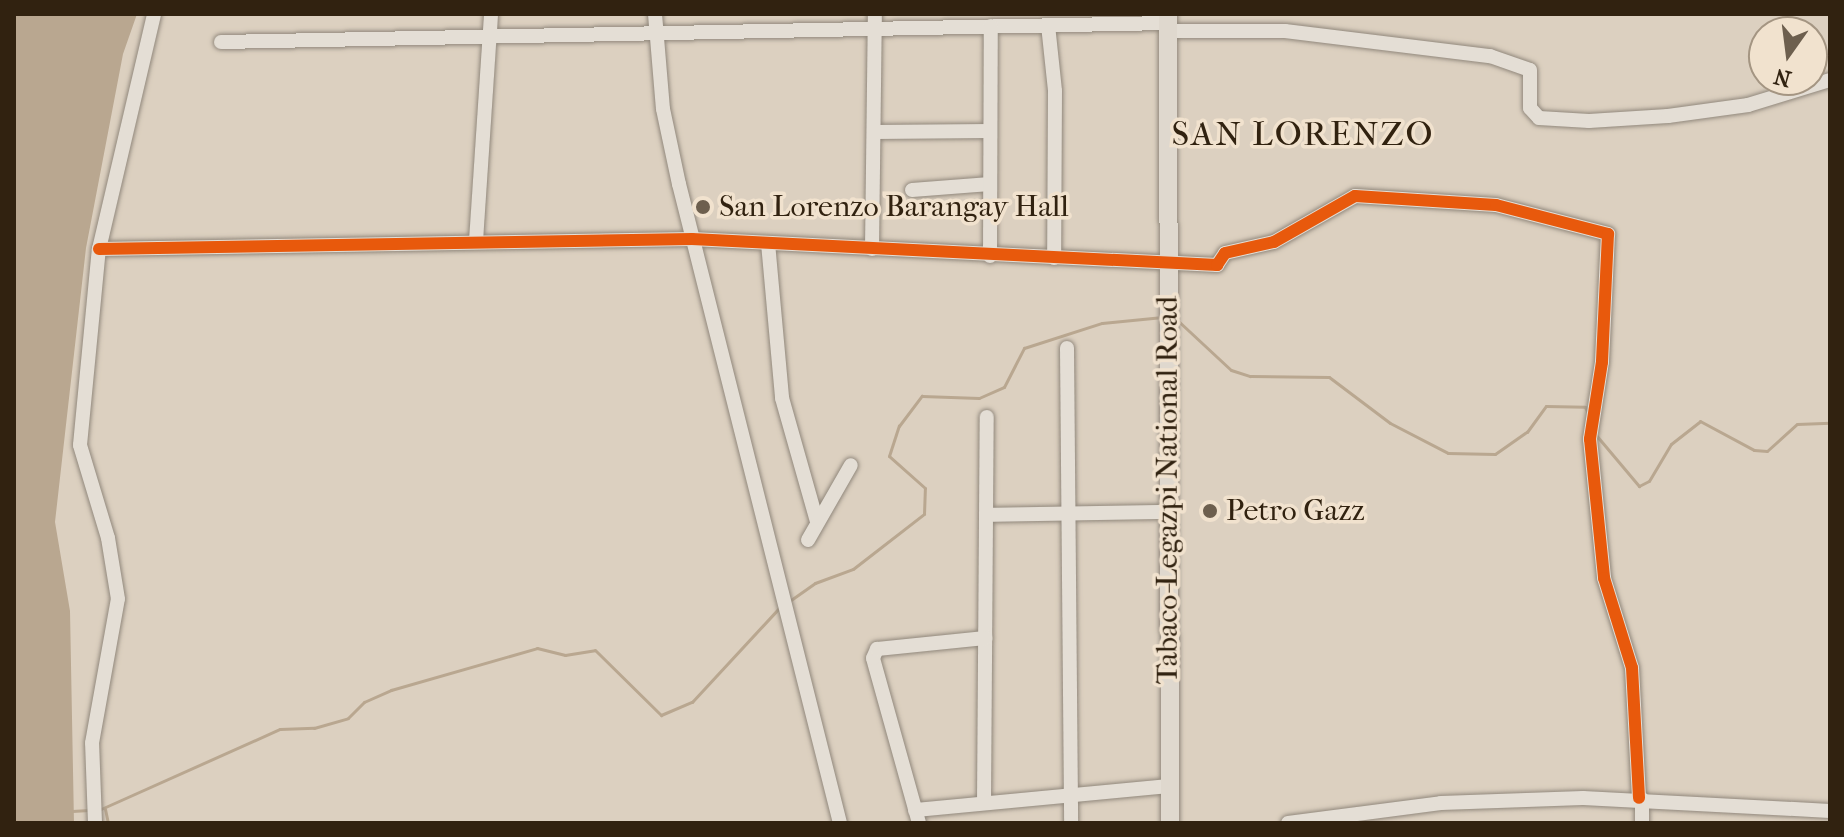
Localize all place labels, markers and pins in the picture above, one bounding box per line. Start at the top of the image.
place label: San Lorenzo Barangay Hall [719,189,1069,225]
marker: San Lorenzo Barangay Hall [694,198,712,216]
place label: Petro Gazz [1226,493,1365,529]
marker: Petro Gazz [1201,502,1219,520]

